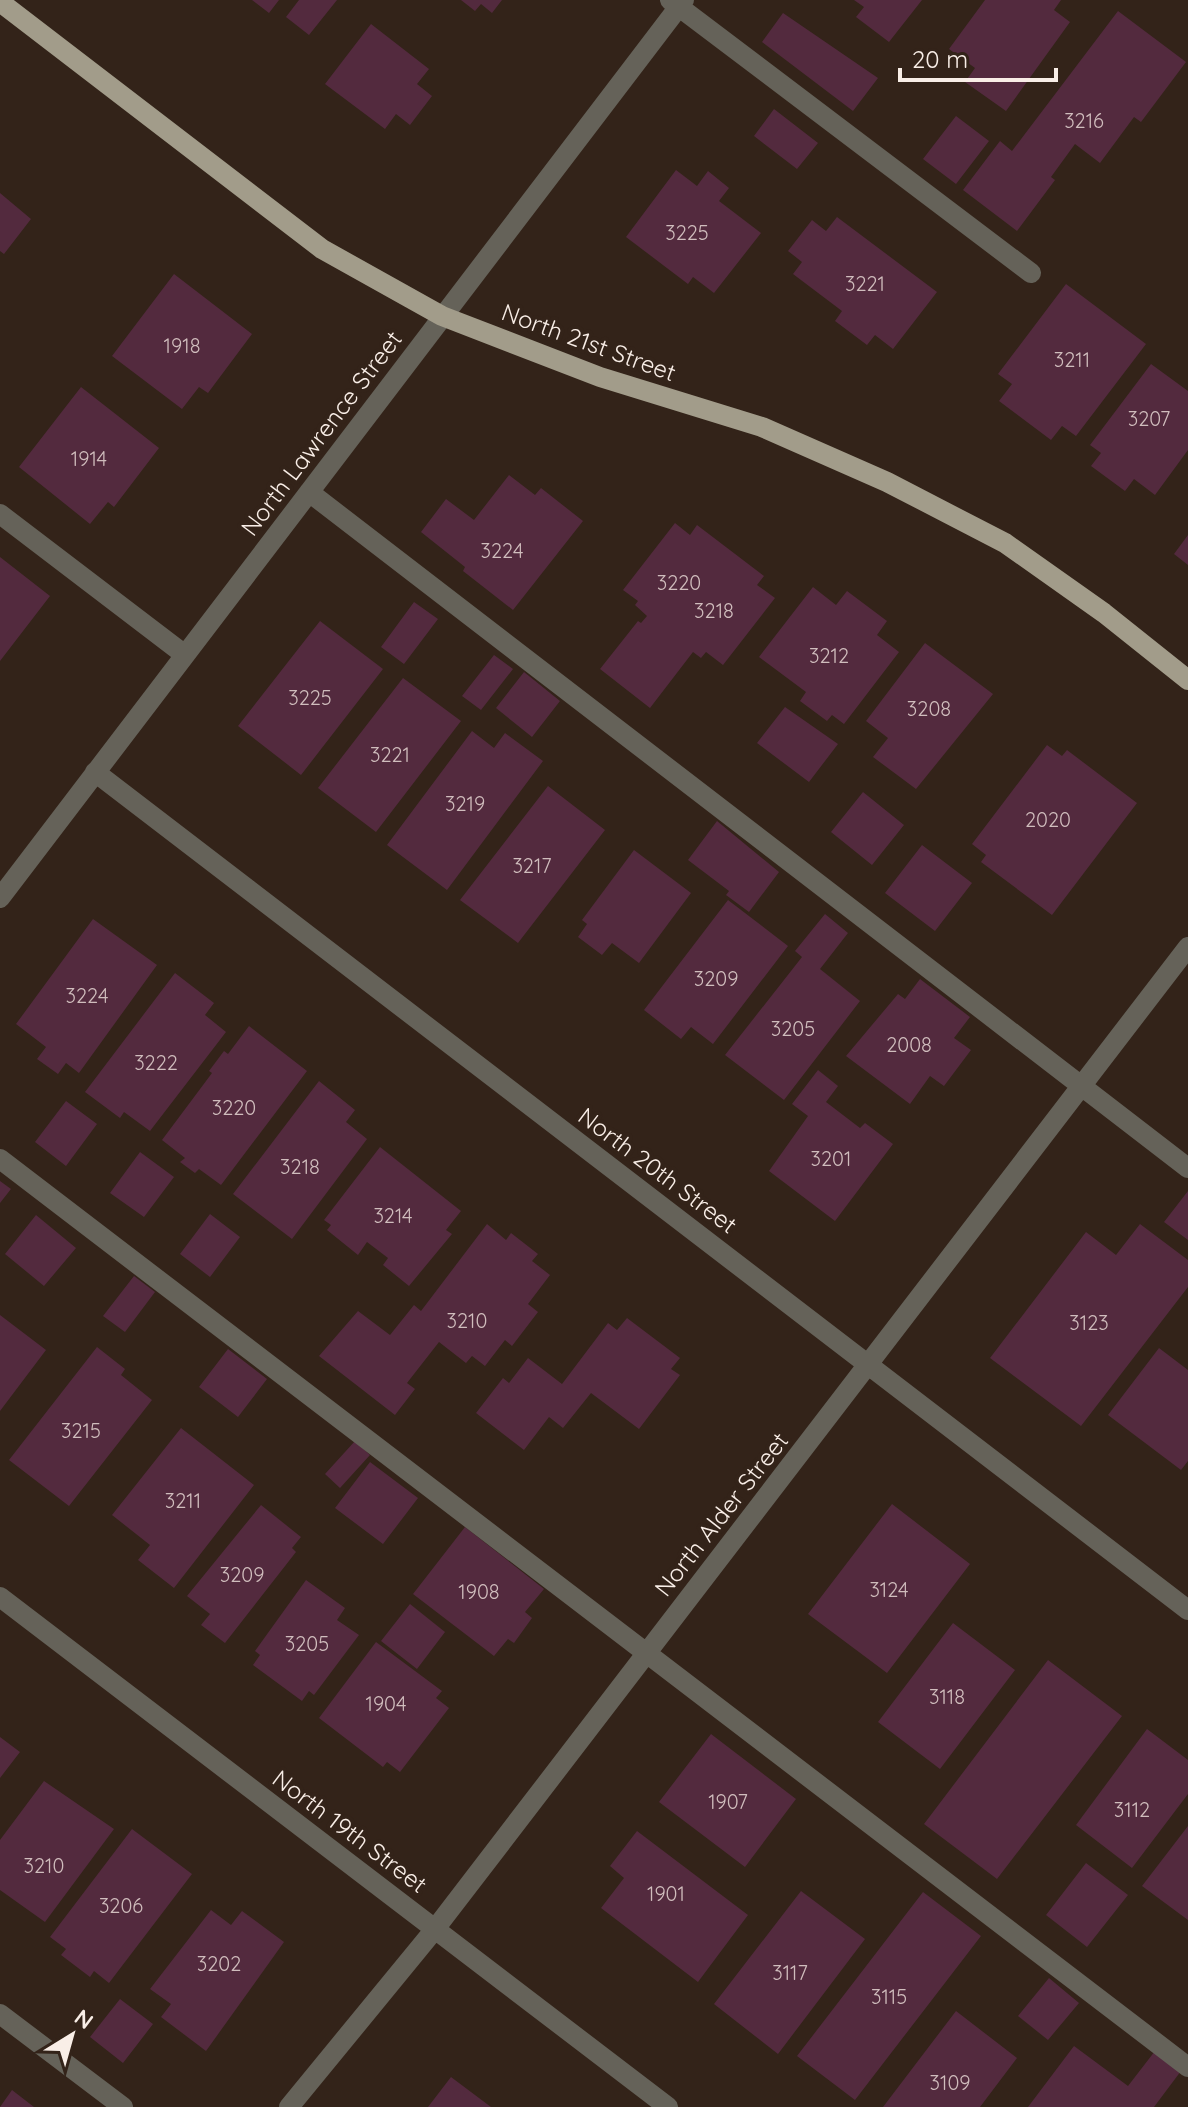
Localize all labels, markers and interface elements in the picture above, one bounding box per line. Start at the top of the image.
scale bar [900,32,1056,82]
text: 20 m [912,44,968,74]
house number: 3216 [1064,108,1104,133]
house number: 3225 [665,220,709,245]
house number: 3221 [845,271,885,296]
street label: North 21st Street [498,297,680,387]
street label: North Lawrence Street [234,325,408,541]
house number: 1918 [164,333,200,358]
house number: 3211 [1054,347,1090,372]
house number: 3207 [1128,406,1170,431]
house number: 1914 [71,446,107,471]
house number: 3224 [481,538,523,563]
house number: 3220 [657,570,701,595]
house number: 3218 [694,598,734,623]
house number: 3212 [809,643,849,668]
house number: 3225 [288,685,332,710]
house number: 3208 [907,696,951,721]
house number: 3221 [370,742,410,767]
house number: 3219 [445,791,485,816]
house number: 2020 [1025,807,1071,832]
house number: 3217 [512,853,552,878]
house number: 3209 [694,966,738,991]
house number: 3224 [66,983,108,1008]
house number: 3205 [771,1016,815,1041]
house number: 2008 [886,1032,932,1057]
house number: 3222 [134,1050,178,1075]
house number: 3220 [212,1095,256,1120]
street label: North 20th Street [573,1101,743,1239]
house number: 3201 [811,1146,851,1171]
house number: 3218 [280,1154,320,1179]
house number: 3214 [373,1203,413,1228]
house number: 3210 [447,1308,487,1333]
house number: 3123 [1069,1310,1109,1335]
house number: 3215 [61,1418,101,1443]
street label: North Alder Street [648,1426,794,1602]
house number: 3211 [165,1488,201,1513]
house number: 3209 [220,1562,264,1587]
house number: 3124 [869,1577,909,1602]
house number: 1908 [458,1579,500,1604]
house number: 3205 [285,1631,329,1656]
house number: 3118 [929,1684,965,1709]
house number: 1904 [366,1691,407,1716]
street label: North 19th Street [267,1763,433,1899]
house number: 1907 [708,1789,748,1814]
house number: 3112 [1114,1797,1150,1822]
house number: 3210 [24,1853,64,1878]
house number: 1901 [647,1881,685,1906]
house number: 3206 [99,1893,143,1918]
house number: 3202 [197,1951,241,1976]
house number: 3117 [772,1960,808,1985]
house number: 3115 [871,1984,907,2009]
north arrow [32,1995,112,2075]
text: N [69,2003,99,2035]
house number: 3109 [930,2070,970,2095]

